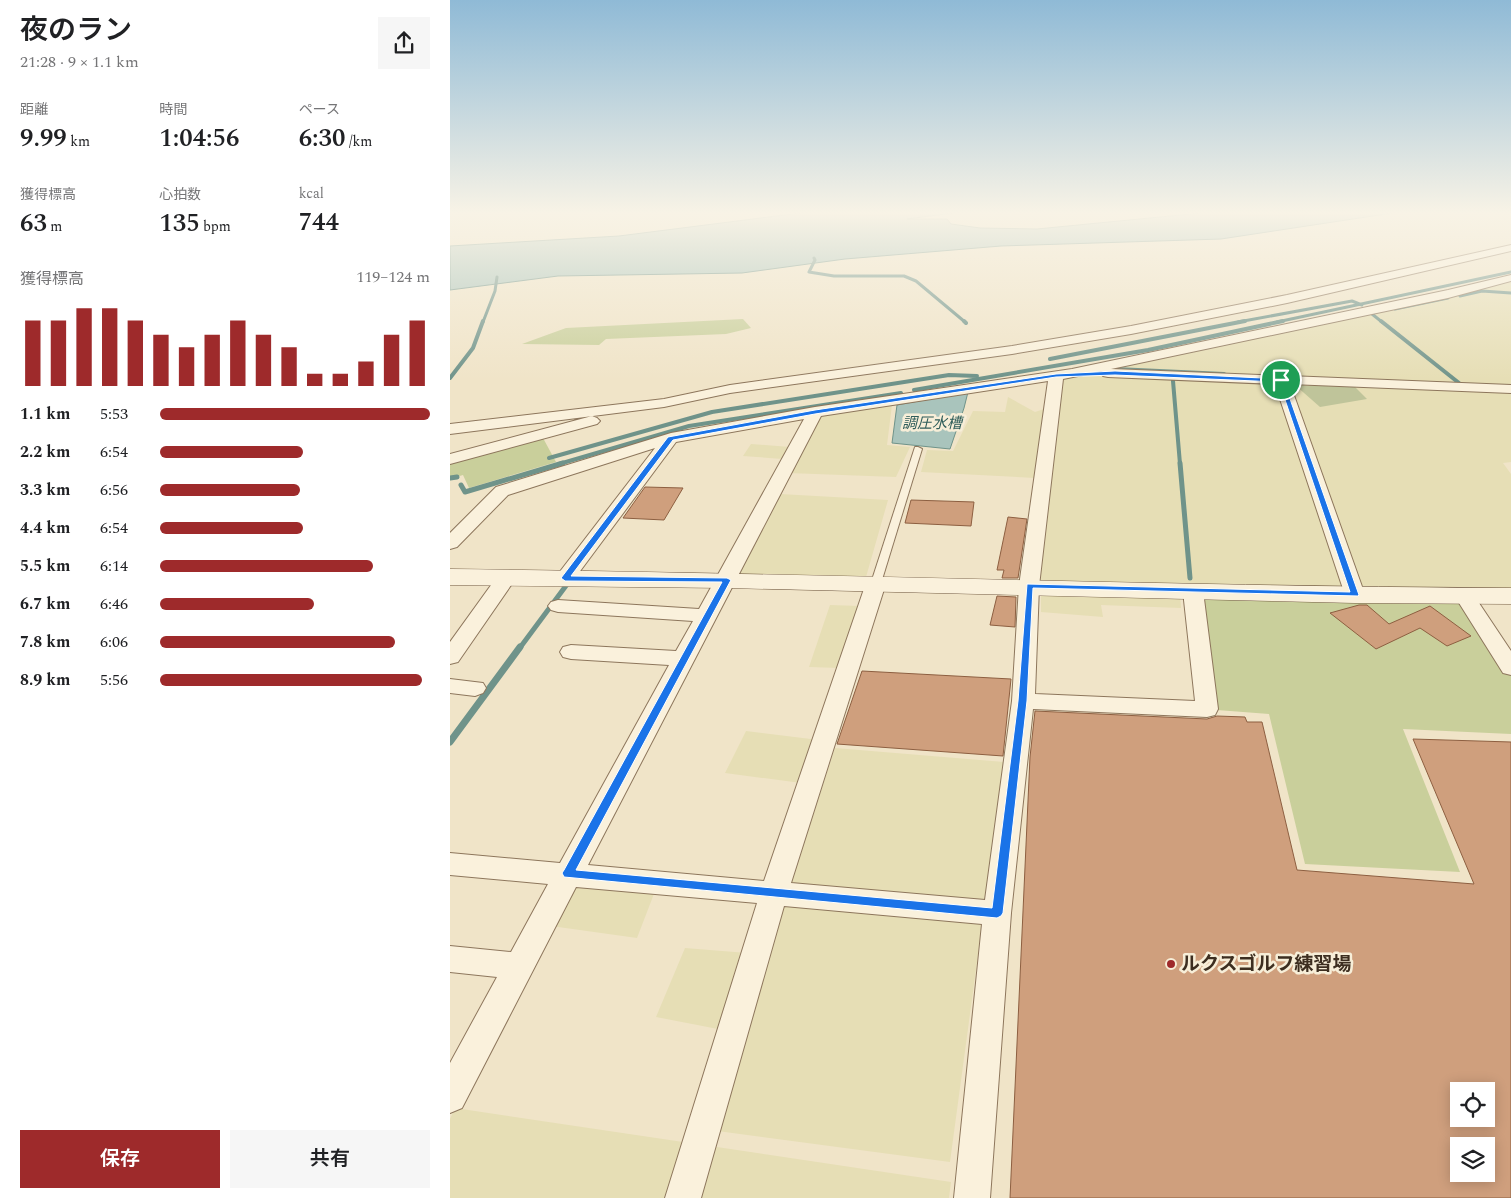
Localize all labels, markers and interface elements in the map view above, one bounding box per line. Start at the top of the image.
text: 夜のラン [20,9,132,52]
button: share [378,17,430,69]
text: 21:28 · 9 × 1.1 km [20,50,139,74]
text: 距離 [20,99,48,120]
text: 時間 [159,99,187,120]
text: ペース [299,99,340,120]
text: 9.99 [20,120,67,158]
text: 1:04:56 [159,120,239,158]
text: 6:30 [299,120,345,158]
text: km [67,131,90,152]
text: /km [345,131,372,152]
text: kcal [299,183,324,204]
text: 獲得標高 [20,184,76,205]
text: 心拍数 [159,184,201,205]
text: 744 [299,204,339,242]
text: 63 [20,205,47,243]
text: 135 [159,205,200,243]
text: m [47,216,62,237]
text: bpm [200,216,231,237]
text: 119–124 m [356,265,430,289]
text: 獲得標高 [20,267,84,291]
pin [1260,359,1302,401]
icon: arrive [1267,366,1295,394]
text: 1.1 km [20,402,70,426]
text: 5:53 [100,402,128,426]
water label: 調圧水槽 [902,412,965,435]
text: 2.2 km [20,440,70,464]
text: 6:54 [100,440,128,464]
text: 3.3 km [20,478,70,502]
text: 6:56 [100,478,128,502]
text: 4.4 km [20,516,70,540]
text: 6:54 [100,516,128,540]
text: 5.5 km [20,554,70,578]
text: 6:14 [100,554,128,578]
text: 6.7 km [20,592,70,616]
text: 6:46 [100,592,128,616]
text: 7.8 km [20,630,70,654]
text: 6:06 [100,630,128,654]
text: 8.9 km [20,668,70,692]
text: 5:56 [100,668,128,692]
place label: ルクスゴルフ練習場 [1181,950,1351,979]
marker: ルクスゴルフ練習場 [1165,958,1177,970]
map controls [1450,1082,1495,1182]
button: locate [1450,1082,1495,1127]
button: 保存 [20,1130,220,1188]
button: 共有 [230,1130,430,1188]
button: layers [1450,1137,1495,1182]

